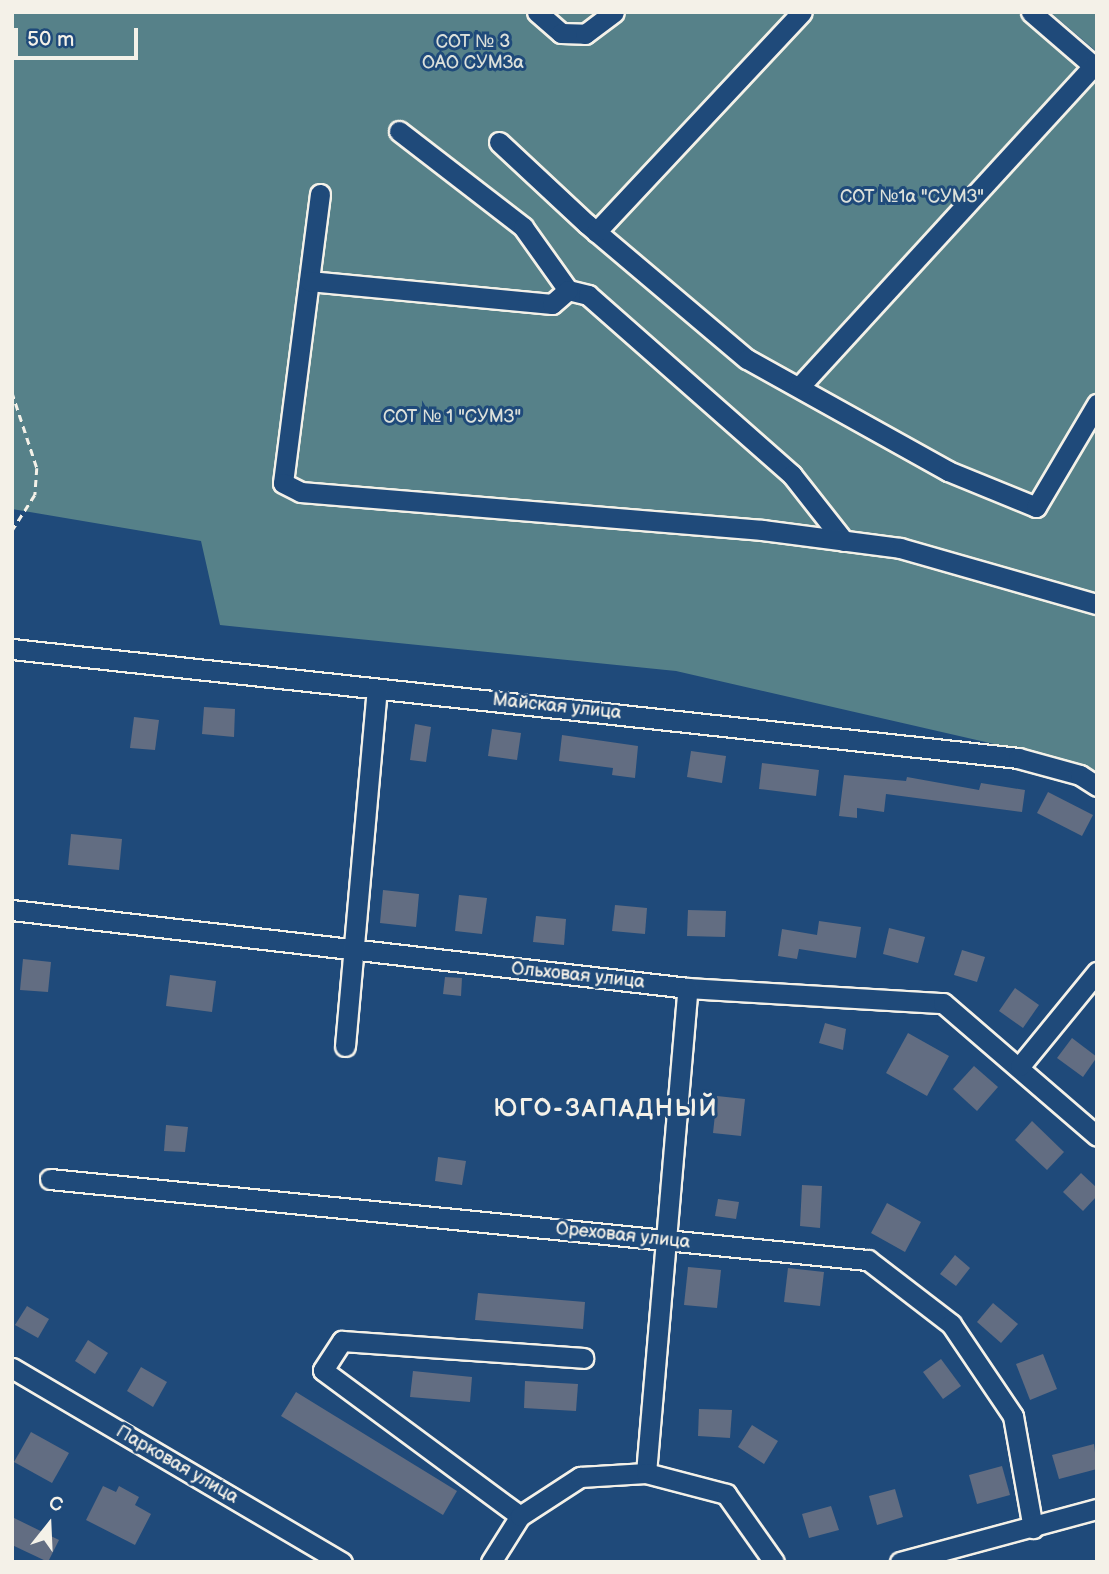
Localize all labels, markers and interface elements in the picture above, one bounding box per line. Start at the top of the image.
scale bar [18,14,142,58]
text: 50 m [27,27,74,52]
park label: СОТ № 3 ОАО СУМЗа [422,32,524,74]
park label: СОТ №1а "СУМЗ" [840,186,984,208]
park label: СОТ № 1 "СУМЗ" [383,406,521,428]
street label: Майская улица [492,689,622,725]
street label: Ольховая улица [510,958,646,994]
district label: ЮГО-ЗАПАДНЫЙ [495,1095,717,1123]
street label: Ореховая улица [555,1218,691,1254]
street label: Парковая улица [112,1421,242,1509]
north arrow [14,1490,84,1560]
text: С [46,1492,65,1518]

